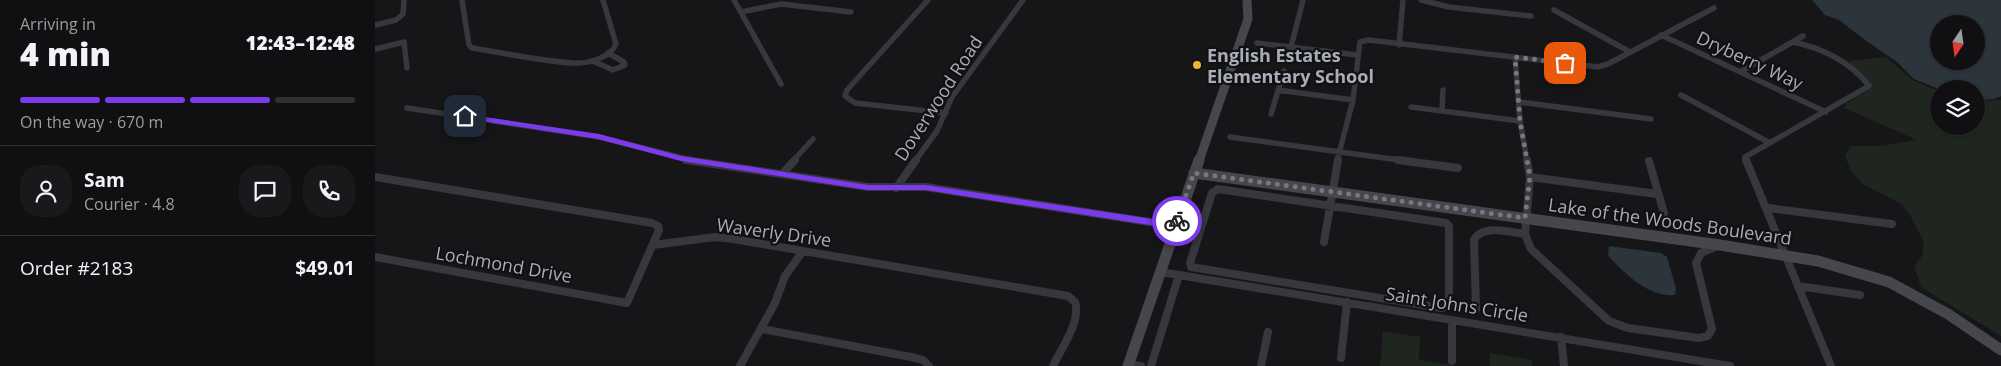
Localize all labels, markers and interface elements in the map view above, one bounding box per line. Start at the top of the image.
text: Arriving in [20,13,96,35]
north arrow [1930,15,1985,70]
map controls [1930,15,1985,135]
street label: Dryberry Way [1693,25,1808,96]
text: 12:43–12:48 [245,30,355,56]
street label: Doverwood Road [889,31,987,165]
text: 4 min [20,32,111,75]
pin [1544,42,1586,84]
place label: English Estates Elementary School [1207,43,1374,88]
icon: bag [1551,49,1579,77]
marker: English Estates Elementary School [1191,59,1203,71]
button: layers [1930,80,1985,135]
pin [444,95,486,137]
icon: home [451,102,479,130]
text: On the way · 670 m [20,111,163,133]
button: person [20,165,72,217]
button: chat [239,165,291,217]
button: phone [303,165,355,217]
text: Sam [84,167,125,193]
street label: Lake of the Woods Boulevard [1547,192,1793,250]
text: Courier · 4.8 [84,193,175,215]
courier [1152,196,1202,246]
icon: bike [1163,207,1191,235]
street label: Waverly Drive [715,212,833,252]
street label: Lochmond Drive [434,240,574,288]
text: Order #2183 [20,255,133,281]
text: $49.01 [295,255,355,281]
street label: Saint Johns Circle [1384,281,1530,327]

